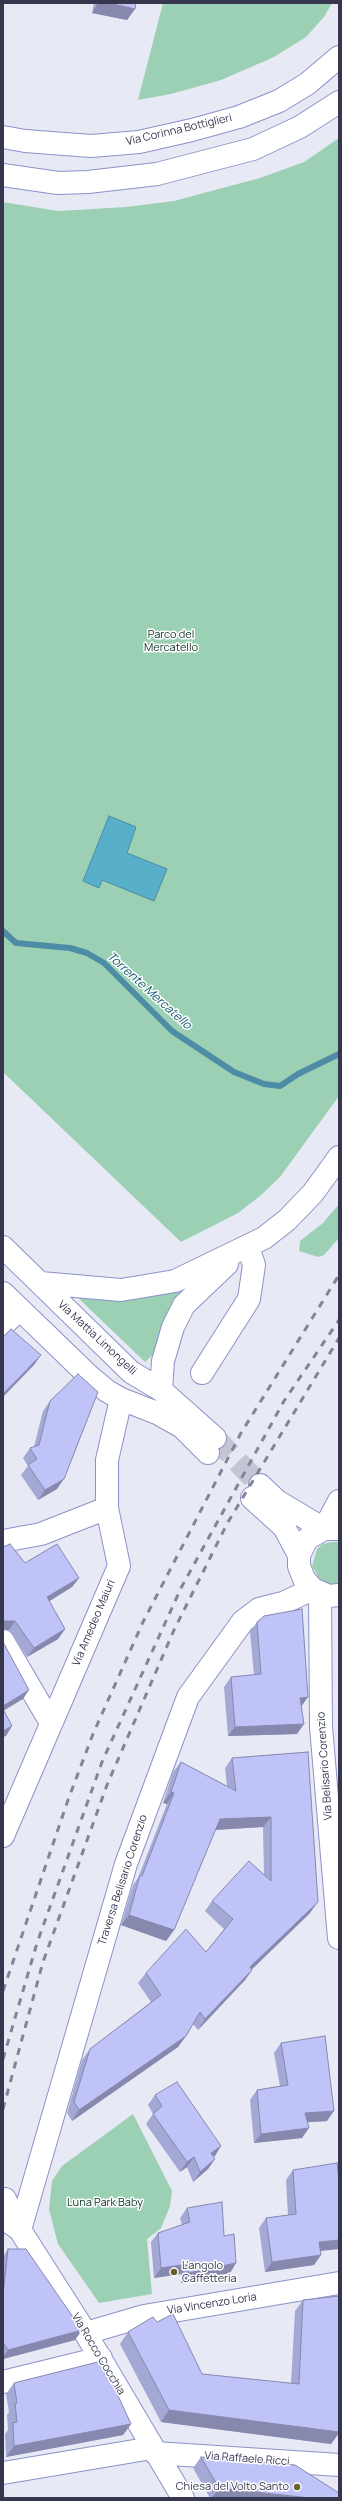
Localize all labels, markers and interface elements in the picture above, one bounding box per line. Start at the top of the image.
street label: Via Corinna Bottiglieri [125,111,233,149]
park label: Parco del Mercatello [144,628,198,654]
water label: Torrente Mercatello [104,949,194,1033]
street label: Via Mattia Limongelli [55,1298,139,1378]
street label: Via Amedeo Maiuri [70,1578,118,1668]
street label: Via Belisario Corenzio [315,1711,335,1821]
street label: Traversa Belisario Corenzio [96,1813,150,1947]
park label: Luna Park Baby [67,2196,143,2210]
place label: L'angolo Caffetteria [182,2259,237,2285]
marker: L'angolo Caffetteria [169,2267,179,2277]
street label: Via Vincenzo Loria [166,2290,258,2318]
street label: Via Rocco Cocchia [68,2311,128,2397]
street label: Via Raffaele Ricci [204,2449,290,2469]
place label: Chiesa del Volto Santo [176,2480,289,2494]
marker: Chiesa del Volto Santo [292,2482,302,2492]

